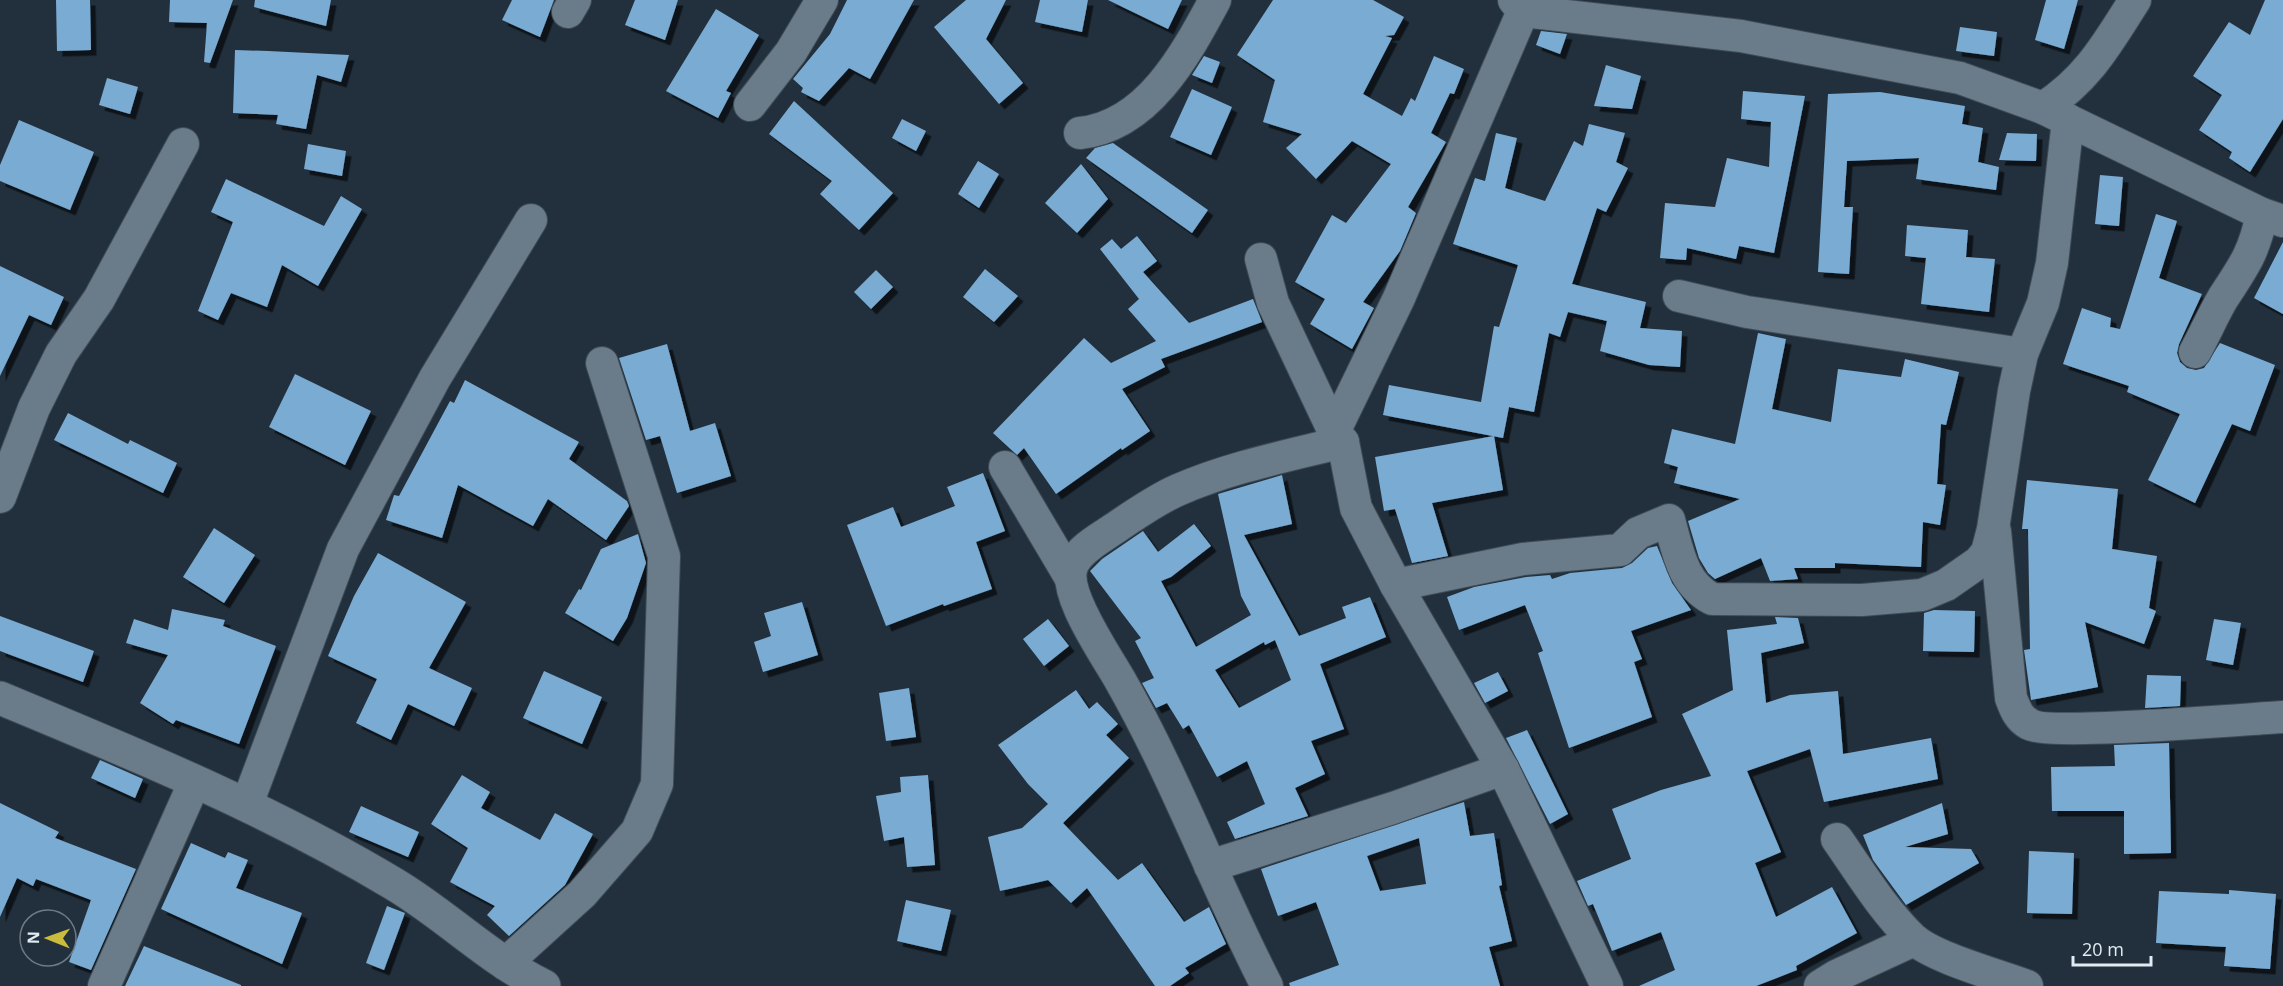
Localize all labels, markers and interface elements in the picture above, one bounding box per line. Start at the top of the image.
north arrow [18,908,78,968]
scale bar [2073,929,2151,967]
text: N [22,931,44,944]
text: 20 m [2082,937,2124,961]

